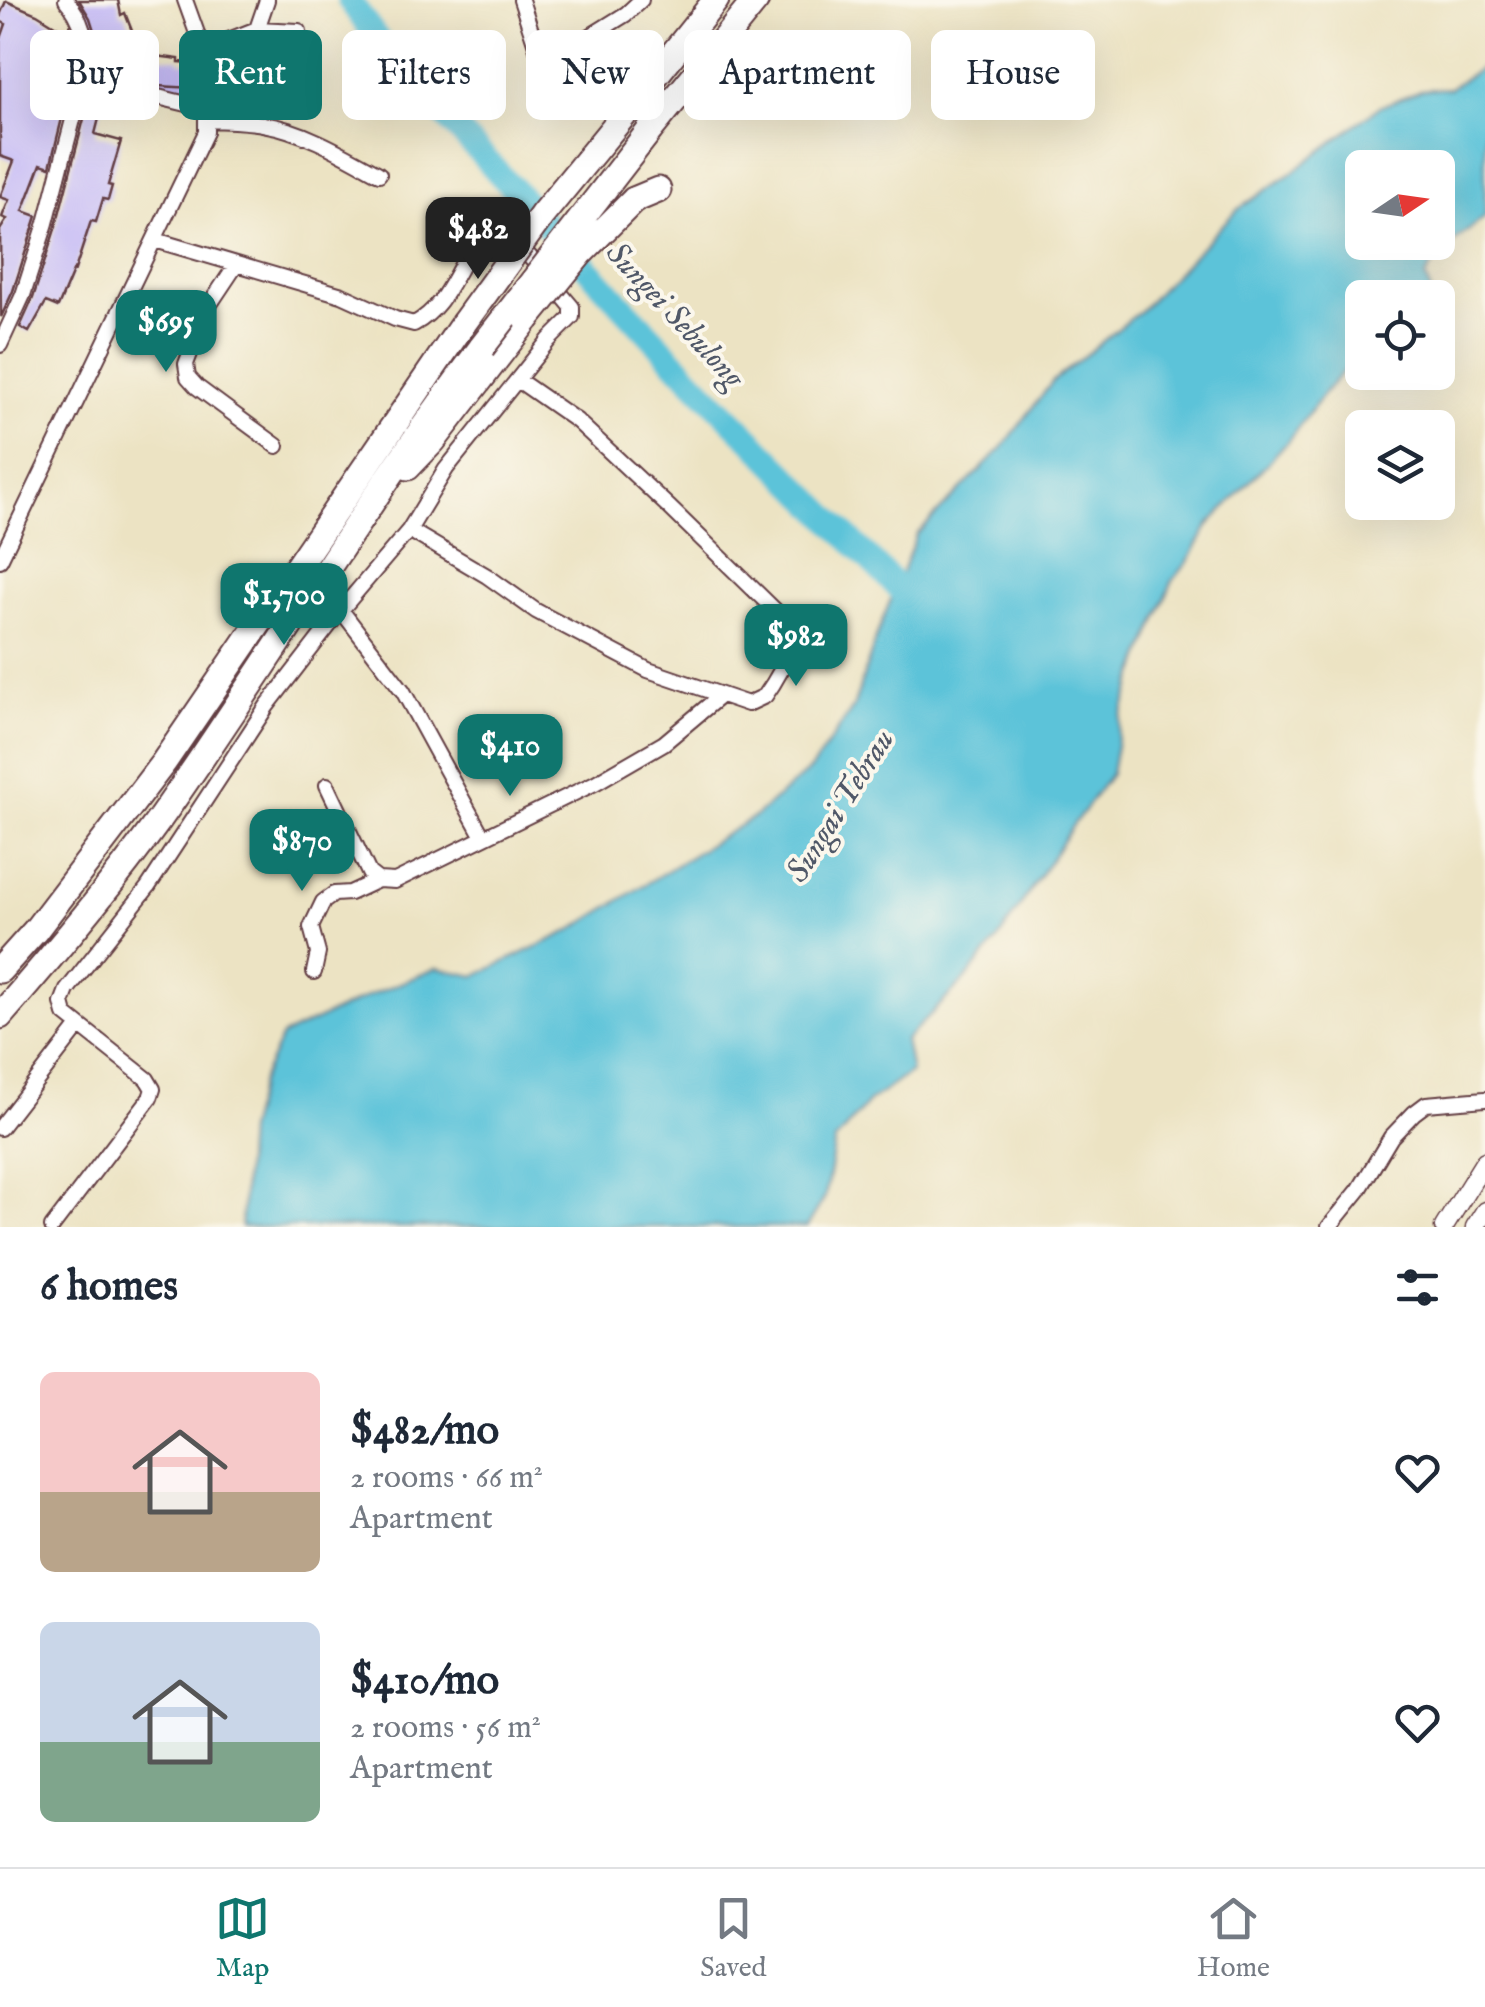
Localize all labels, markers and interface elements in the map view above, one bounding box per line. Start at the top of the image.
chip: Buy [30,30,159,120]
chip: Rent [179,30,322,120]
chip: Filters [342,30,506,120]
chip: New [526,30,664,120]
chip: Apartment [684,30,911,120]
chip: House [931,30,1095,120]
north arrow [1345,150,1455,260]
map controls [1345,150,1455,520]
pin: $482 [419,197,537,282]
text: $482 [448,209,508,250]
water label: Sungei Sebulong [596,234,754,399]
button: locate [1345,280,1455,390]
pin: $695 [107,290,225,375]
text: $695 [138,302,194,343]
button: layers [1345,410,1455,520]
pin: $1,700 [203,563,365,648]
text: $1,700 [243,575,325,616]
pin: $982 [737,604,855,689]
text: $982 [766,616,826,657]
pin: $410 [451,714,569,799]
water label: Sungai Tebrau [778,722,904,891]
text: $410 [480,726,540,767]
pin: $870 [243,809,361,894]
text: $870 [272,821,332,862]
icon: filters [1390,1260,1445,1315]
text: 6 homes [40,1261,178,1314]
text: $482/mo [350,1405,499,1458]
icon: home [120,1412,240,1532]
icon: heart [1390,1445,1445,1500]
text: 2 rooms · 66 m² [350,1458,543,1499]
text: Apartment [350,1499,493,1540]
text: $410/mo [350,1655,499,1708]
icon: home [120,1662,240,1782]
icon: heart [1390,1695,1445,1750]
text: 2 rooms · 56 m² [350,1708,541,1749]
text: Apartment [350,1749,493,1790]
tab: Map [215,1891,270,1986]
tab: Saved [700,1891,767,1986]
tab: Home [1197,1891,1270,1986]

